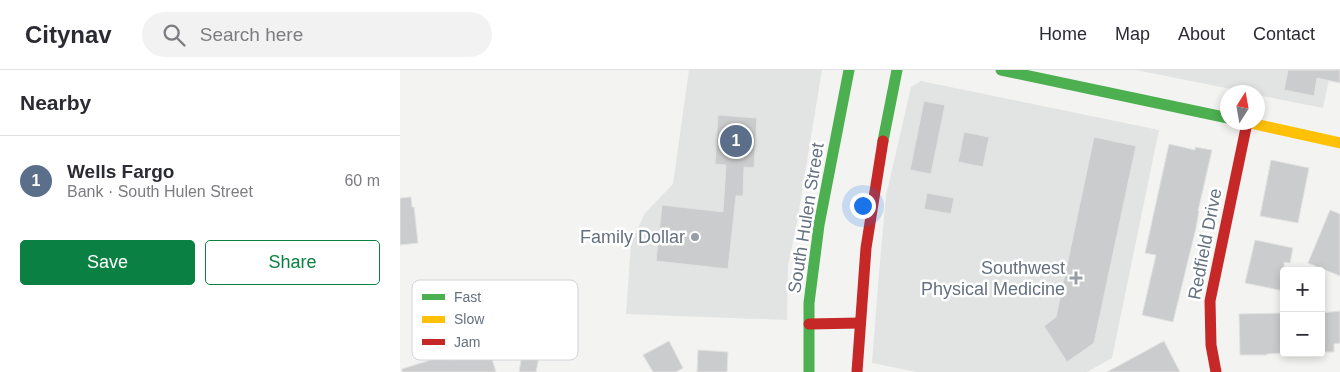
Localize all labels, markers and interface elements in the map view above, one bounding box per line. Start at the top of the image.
search box [142,12,492,57]
text: Citynav [25,21,112,48]
icon: search [160,21,188,49]
text: Search here [200,24,303,45]
text: Home [1039,24,1087,44]
text: Map [1115,24,1150,44]
text: About [1178,24,1225,44]
text: Contact [1253,24,1315,44]
north arrow [1220,85,1265,130]
text: Nearby [20,91,91,114]
pin: 1 [720,122,752,160]
street label: South Hulen Street [784,141,828,295]
text: Wells Fargo [67,161,174,182]
text: 1 [32,172,40,189]
text: 60 m [344,172,380,189]
text: Bank · South Hulen Street [67,183,253,200]
street label: Redfield Drive [1184,187,1226,301]
your location [850,193,876,219]
place label: Family Dollar [580,227,685,247]
marker: Family Dollar [689,231,701,243]
button: Save [20,240,195,285]
button: Share [205,240,380,285]
place label: Southwest Physical Medicine [921,258,1065,299]
map controls [1280,267,1325,357]
button: + [1280,267,1325,312]
marker: Southwest Physical Medicine [1069,271,1083,285]
legend [412,280,578,360]
text: Fast [454,289,481,305]
text: Slow [454,311,485,327]
button: − [1280,312,1325,357]
text: Jam [454,334,480,350]

